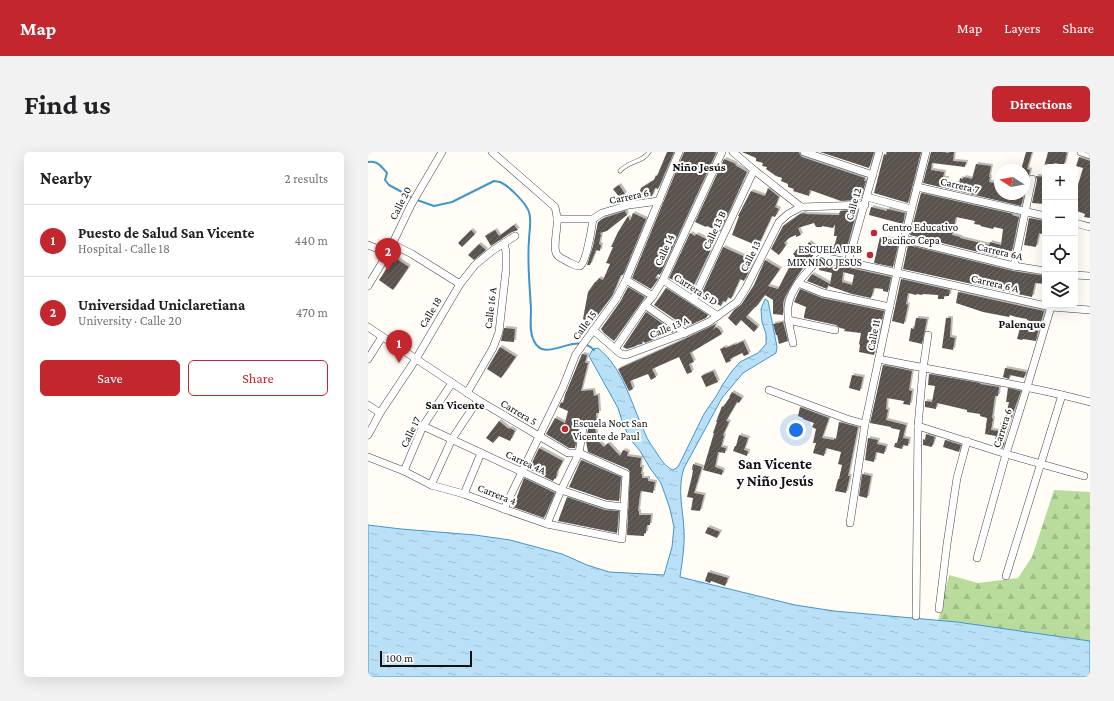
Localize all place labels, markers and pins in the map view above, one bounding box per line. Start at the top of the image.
place label: Centro Educativo Pacifico Cepa [882,221,959,247]
marker: Centro Educativo Pacifico Cepa [869,228,879,238]
pin: 2 [375,238,401,271]
place label: ESCUELA URB MIX NIÑO JESUS [787,243,862,269]
marker: ESCUELA URB MIX NIÑO JESUS [865,250,875,260]
pin: 1 [386,330,412,363]
place label: Escuela Noct San Vicente de Paul [573,417,648,442]
marker: Escuela Noct San Vicente de Paul [560,424,570,434]

